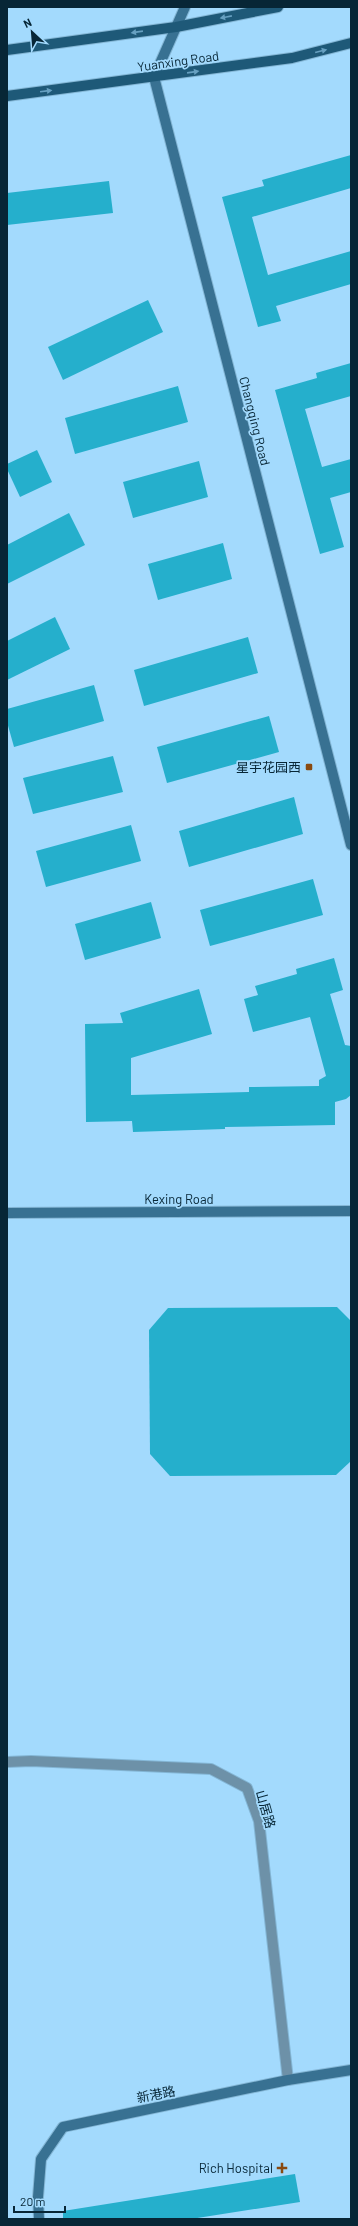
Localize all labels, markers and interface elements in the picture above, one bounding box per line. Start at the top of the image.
north arrow [12,12,52,52]
text: N [21,15,34,30]
one-way arrow [220,15,233,21]
one-way arrow [131,29,143,35]
street label: Yuanxing Road [136,47,220,75]
one-way arrow [314,47,327,53]
one-way arrow [187,69,199,75]
one-way arrow [40,88,52,94]
street label: Changqing Road [236,375,274,467]
place label: 星宇花园西 [236,759,301,775]
marker: 星宇花园西 [304,762,314,772]
street label: Kexing Road [144,1191,214,1207]
street label: 山居路 [253,1788,279,1830]
street label: 新港路 [135,2082,177,2106]
place label: Rich Hospital [199,2160,273,2176]
marker: Rich Hospital [276,2162,288,2174]
scale bar [14,2188,65,2214]
text: 20 m [20,2194,46,2208]

